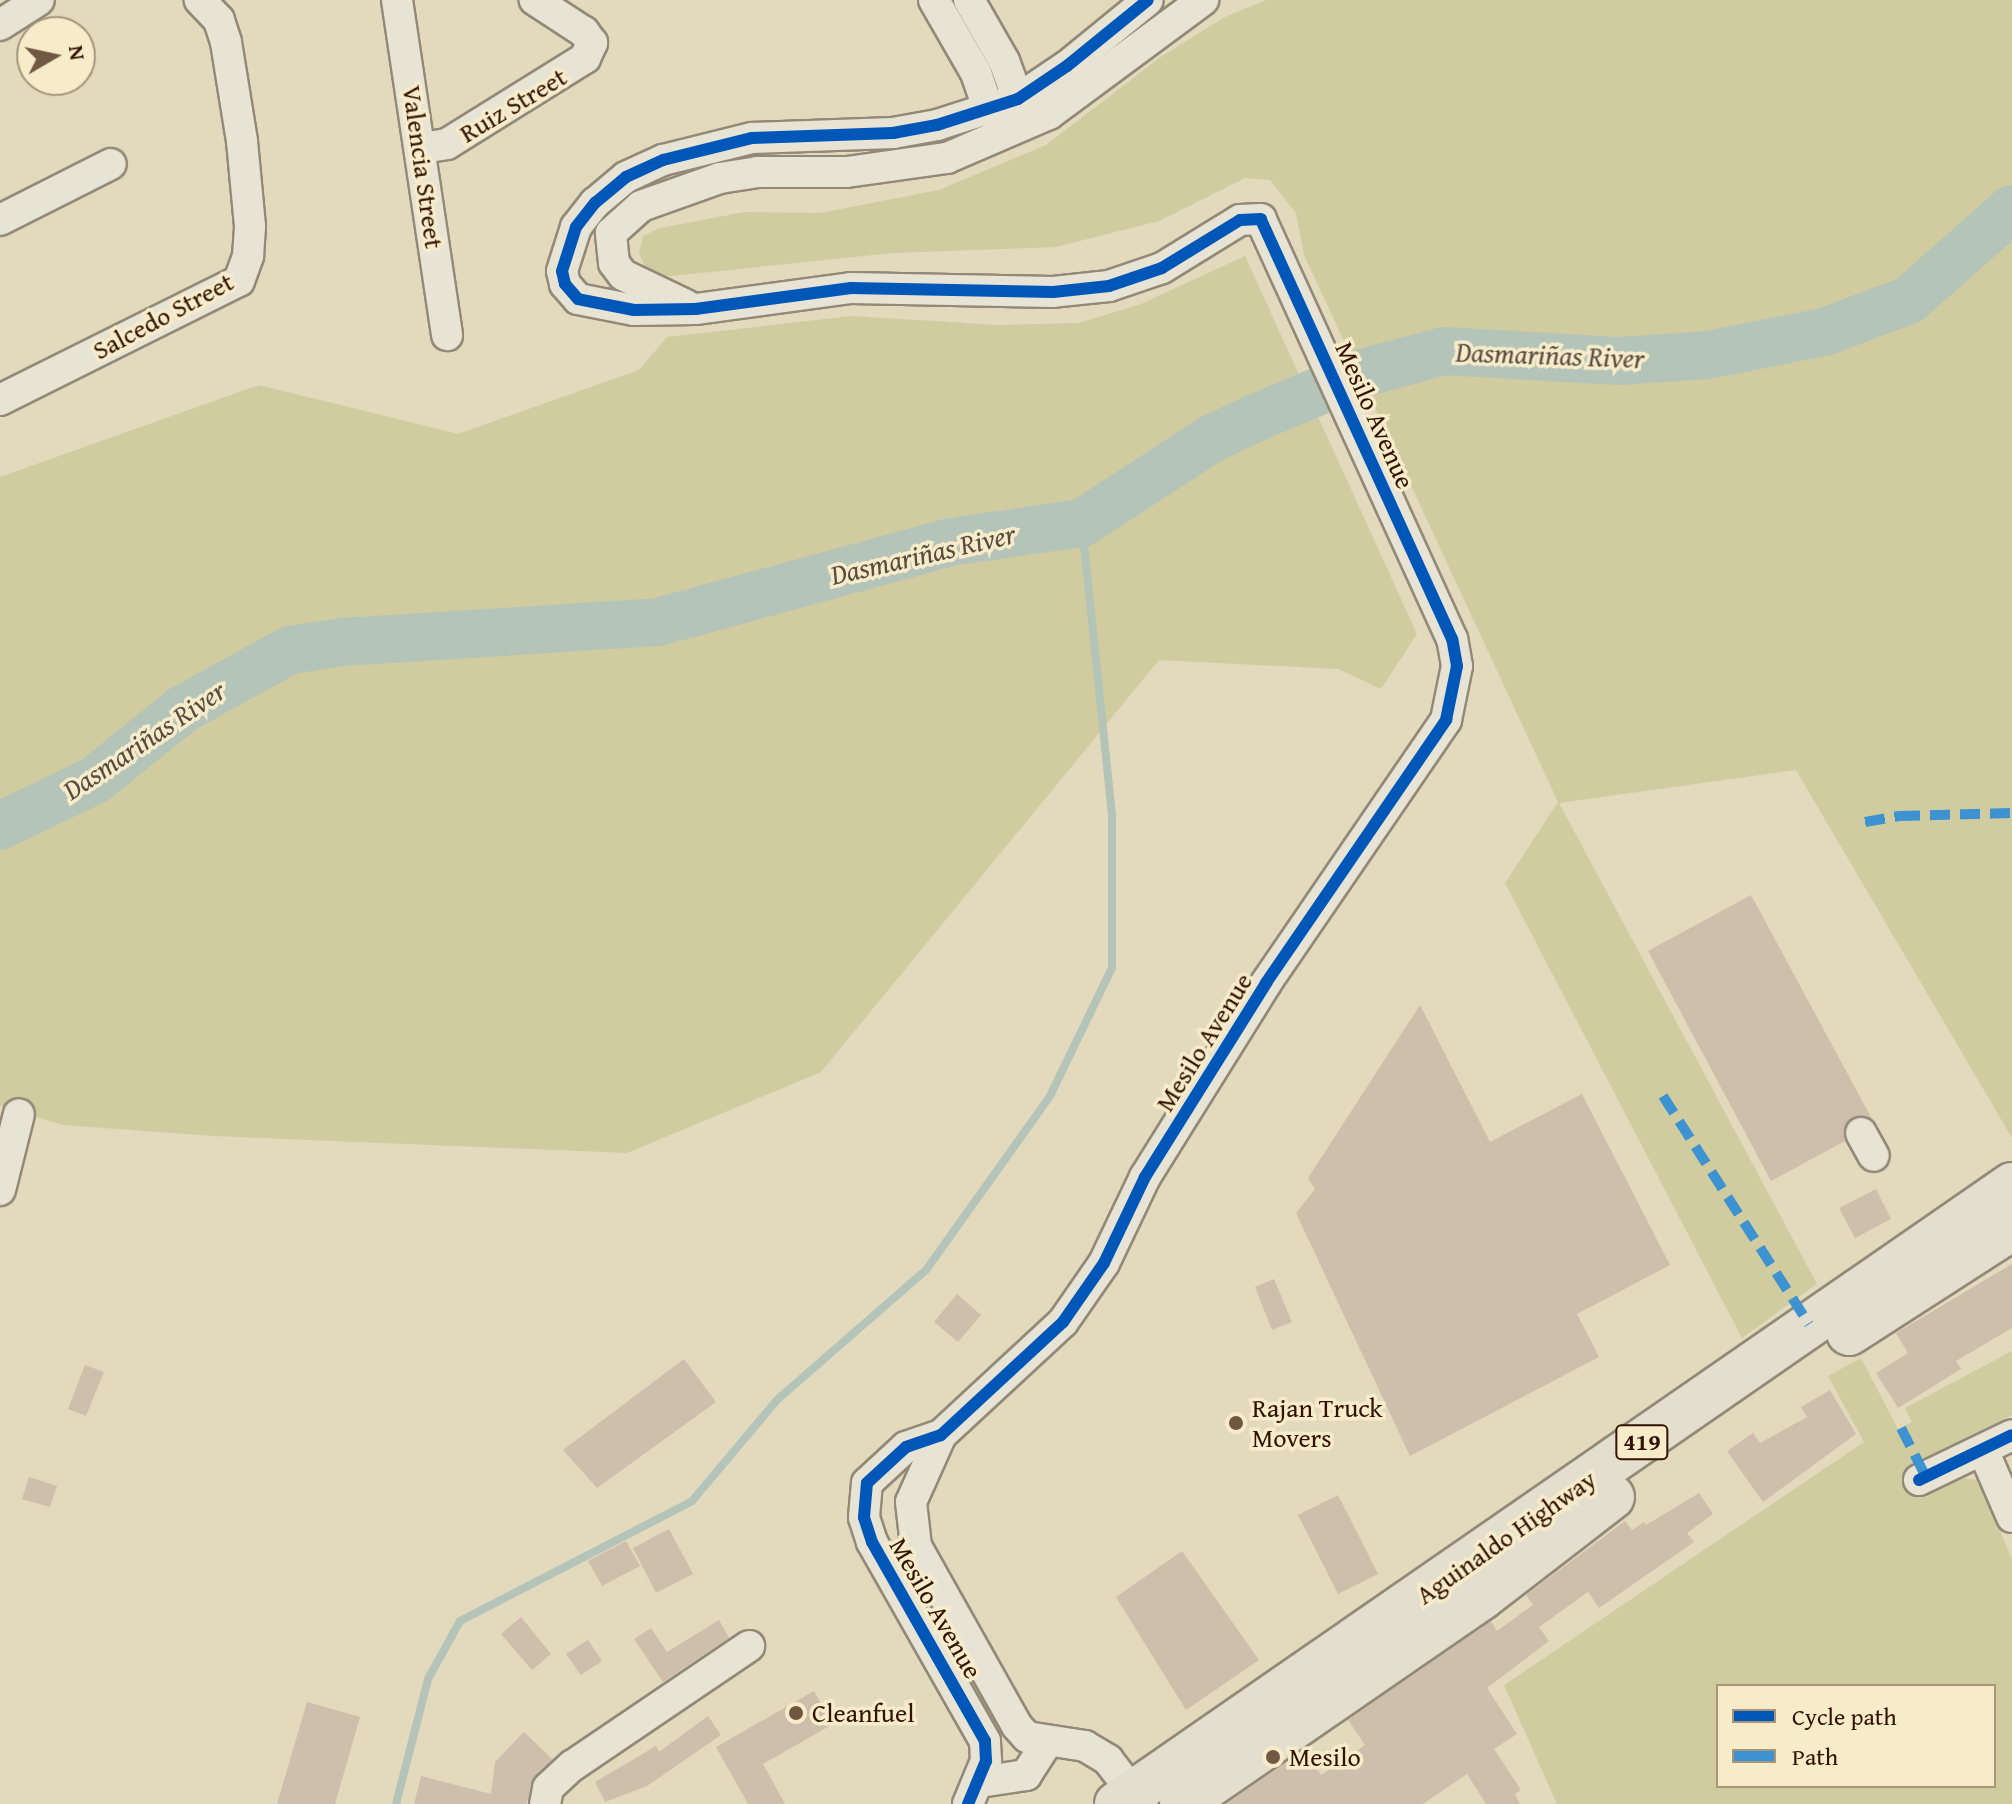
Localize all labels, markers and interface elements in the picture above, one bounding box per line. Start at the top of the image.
north arrow [16,16,96,96]
text: N [61,43,95,62]
street label: Ruiz Street [454,61,572,149]
street label: Valencia Street [396,83,450,251]
street label: Salcedo Street [87,266,239,366]
water label: Dasmariñas River [1455,335,1645,375]
street label: Mesilo Avenue [1329,337,1421,493]
water label: Dasmariñas River [827,516,1019,592]
water label: Dasmariñas River [56,673,232,807]
street label: Mesilo Avenue [1149,967,1259,1117]
place label: Rajan Truck Movers [1252,1392,1383,1454]
marker: Rajan Truck Movers [1227,1414,1245,1432]
road number: 419 [1614,1422,1670,1462]
street label: Aguinaldo Highway [1410,1463,1602,1611]
street label: Mesilo Avenue [883,1532,989,1684]
legend [1716,1684,1996,1788]
place label: Cleanfuel [812,1697,914,1729]
text: Cycle path [1792,1699,1897,1734]
marker: Cleanfuel [787,1704,805,1722]
text: Path [1792,1739,1838,1774]
place label: Mesilo [1289,1741,1361,1773]
marker: Mesilo [1264,1748,1282,1766]

